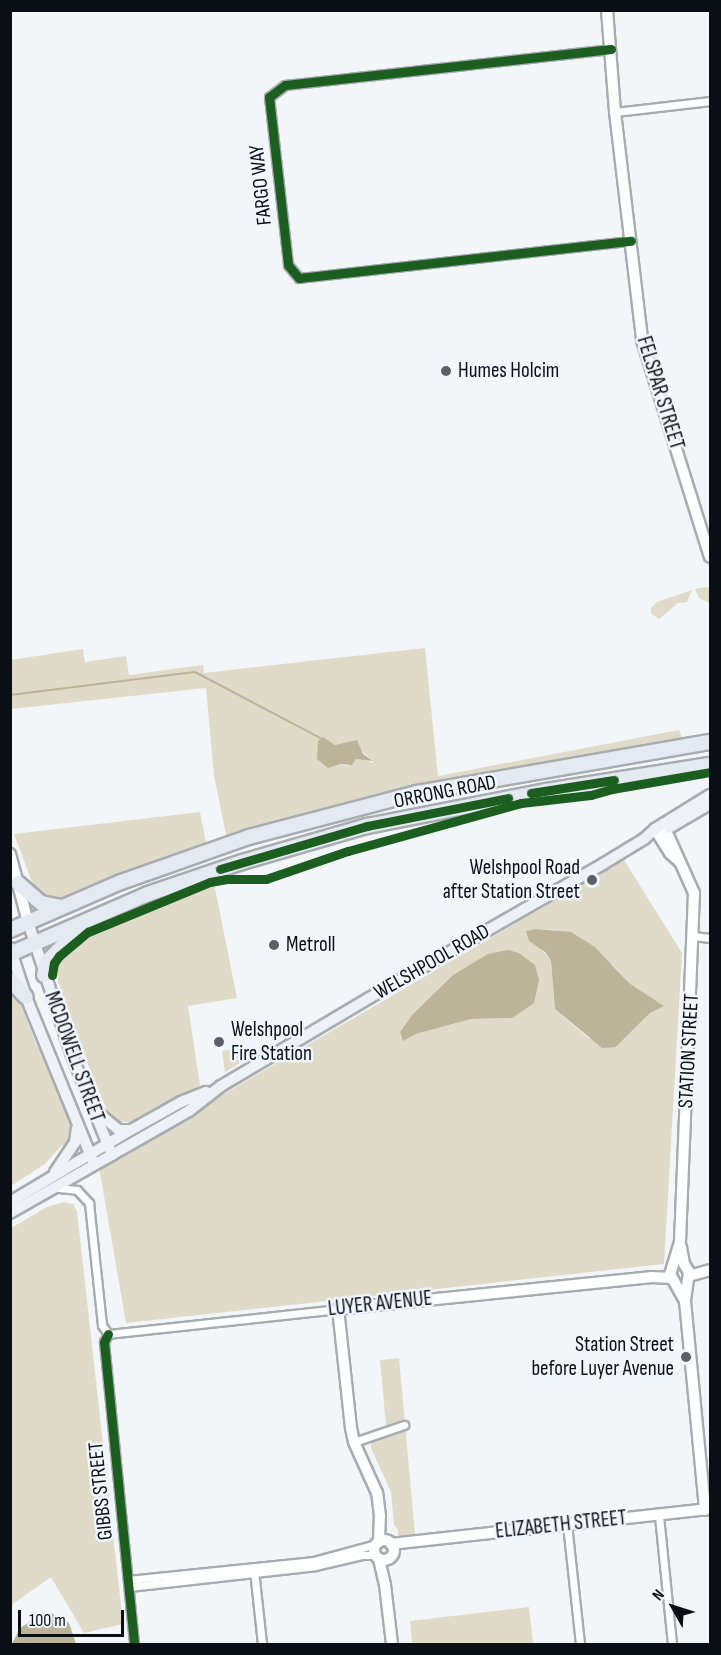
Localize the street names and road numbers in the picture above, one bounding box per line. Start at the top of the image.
street label: FARGO WAY [244,144,278,226]
street label: FELSPAR STREET [631,333,689,453]
street label: ORRONG ROAD [392,770,498,814]
street label: WELSHPOOL ROAD [370,919,494,1005]
street label: MCDOWELL STREET [39,988,109,1126]
street label: STATION STREET [673,993,705,1109]
street label: LUYER AVENUE [327,1286,433,1322]
street label: GIBBS STREET [83,1441,119,1541]
street label: ELIZABETH STREET [494,1506,628,1544]

